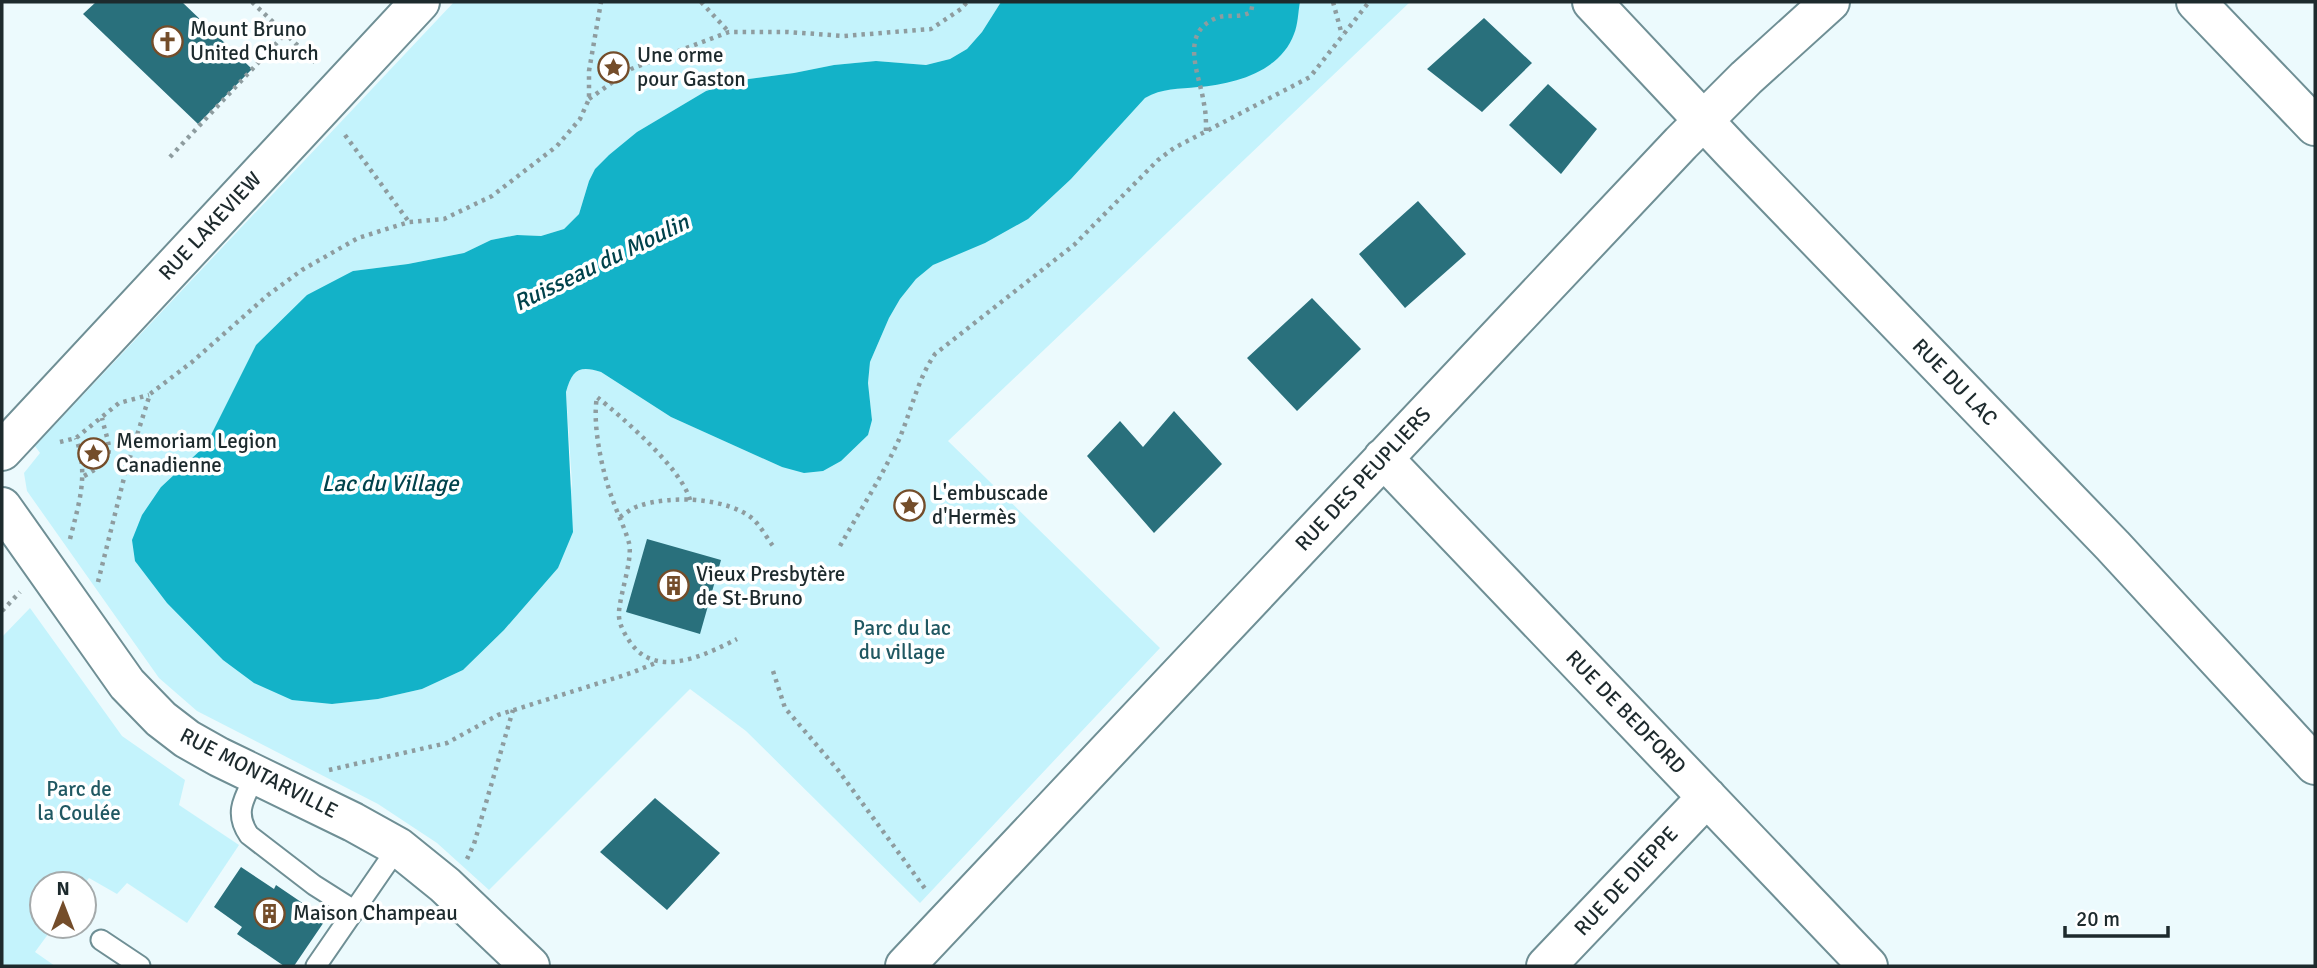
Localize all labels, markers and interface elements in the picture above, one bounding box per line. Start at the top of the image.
place label: Mount Bruno United Church [190,16,319,66]
church icon: Mount Bruno United Church [150,24,184,58]
place label: Une orme pour Gaston [637,42,746,92]
place icon: Une orme pour Gaston [597,50,631,84]
street label: RUE LAKEVIEW [153,166,267,286]
water label: Ruisseau du Moulin [509,207,695,317]
street label: RUE DU LAC [1907,333,2003,431]
street label: RUE DES PEUPLIERS [1290,402,1436,556]
place label: Memoriam Legion Canadienne [116,428,277,478]
place icon: Memoriam Legion Canadienne [76,436,110,470]
water label: Lac du Village [321,469,460,498]
place label: L'embuscade d'Hermès [932,480,1048,530]
place icon: L'embuscade d'Hermès [892,488,926,522]
place label: Vieux Presbytère de St-Bruno [696,561,845,611]
building icon: Vieux Presbytère de St-Bruno [656,569,690,603]
park label: Parc du lac du village [853,615,951,665]
street label: RUE DE BEDFORD [1560,645,1692,779]
street label: RUE MONTARVILLE [176,722,342,824]
park label: Parc de la Coulée [37,776,121,826]
street label: RUE DE DIEPPE [1569,821,1683,941]
north arrow [28,870,98,940]
text: N [56,877,70,901]
scale bar [2065,894,2168,938]
building icon: Maison Champeau [253,896,287,930]
place label: Maison Champeau [293,900,458,926]
text: 20 m [2076,906,2120,932]

